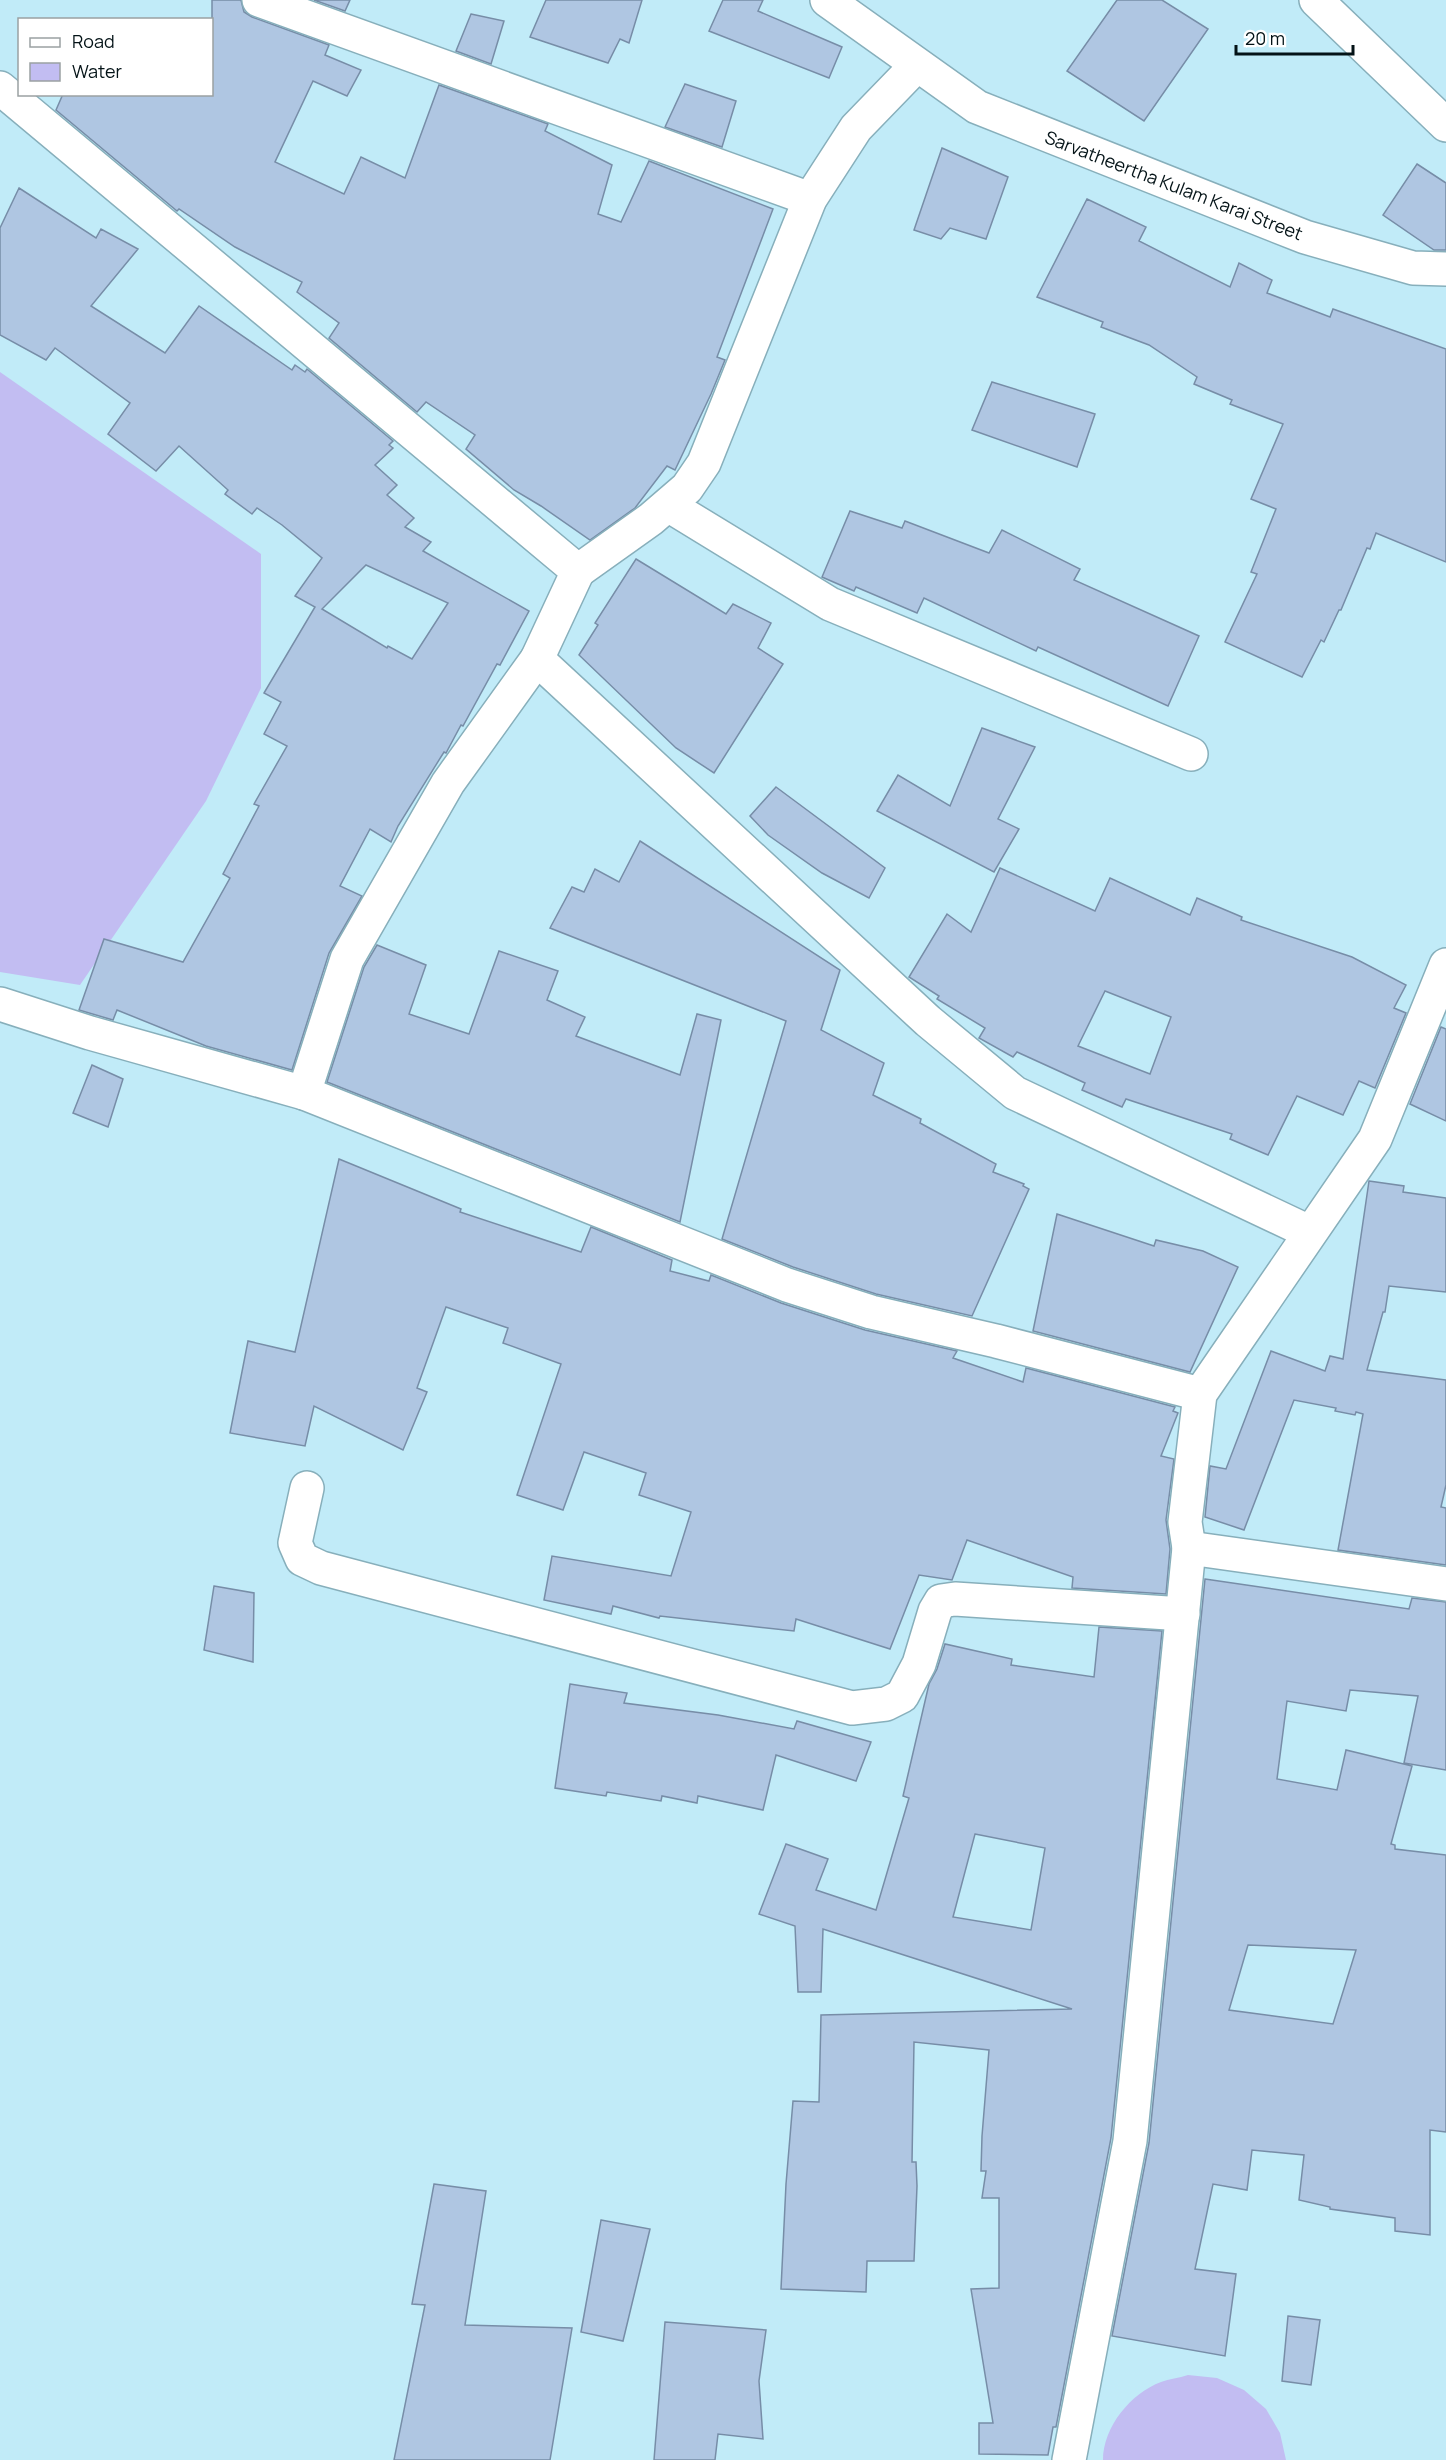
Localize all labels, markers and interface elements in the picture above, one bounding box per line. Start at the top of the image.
legend [18,18,213,96]
scale bar [1236,18,1353,56]
text: 20 m [1245,26,1285,50]
text: Road [72,29,115,53]
text: Water [72,59,122,83]
street label: Sarvatheertha Kulam Karai Street [1042,125,1306,245]

